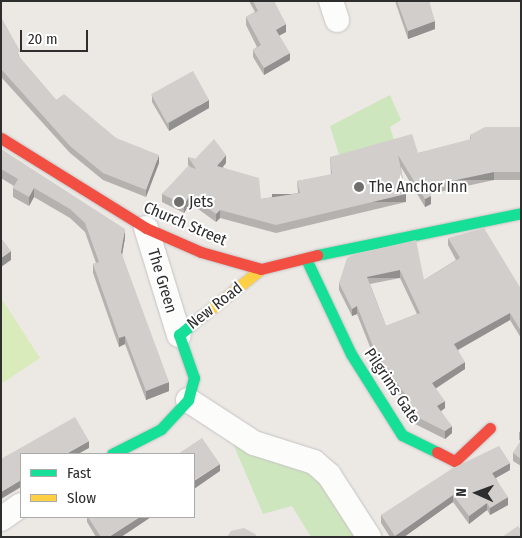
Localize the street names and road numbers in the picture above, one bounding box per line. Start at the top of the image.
street label: Church Street [141,198,229,250]
street label: The Green [143,247,181,315]
street label: New Road [183,278,247,334]
street label: Pilgrims Gate [360,345,424,427]

